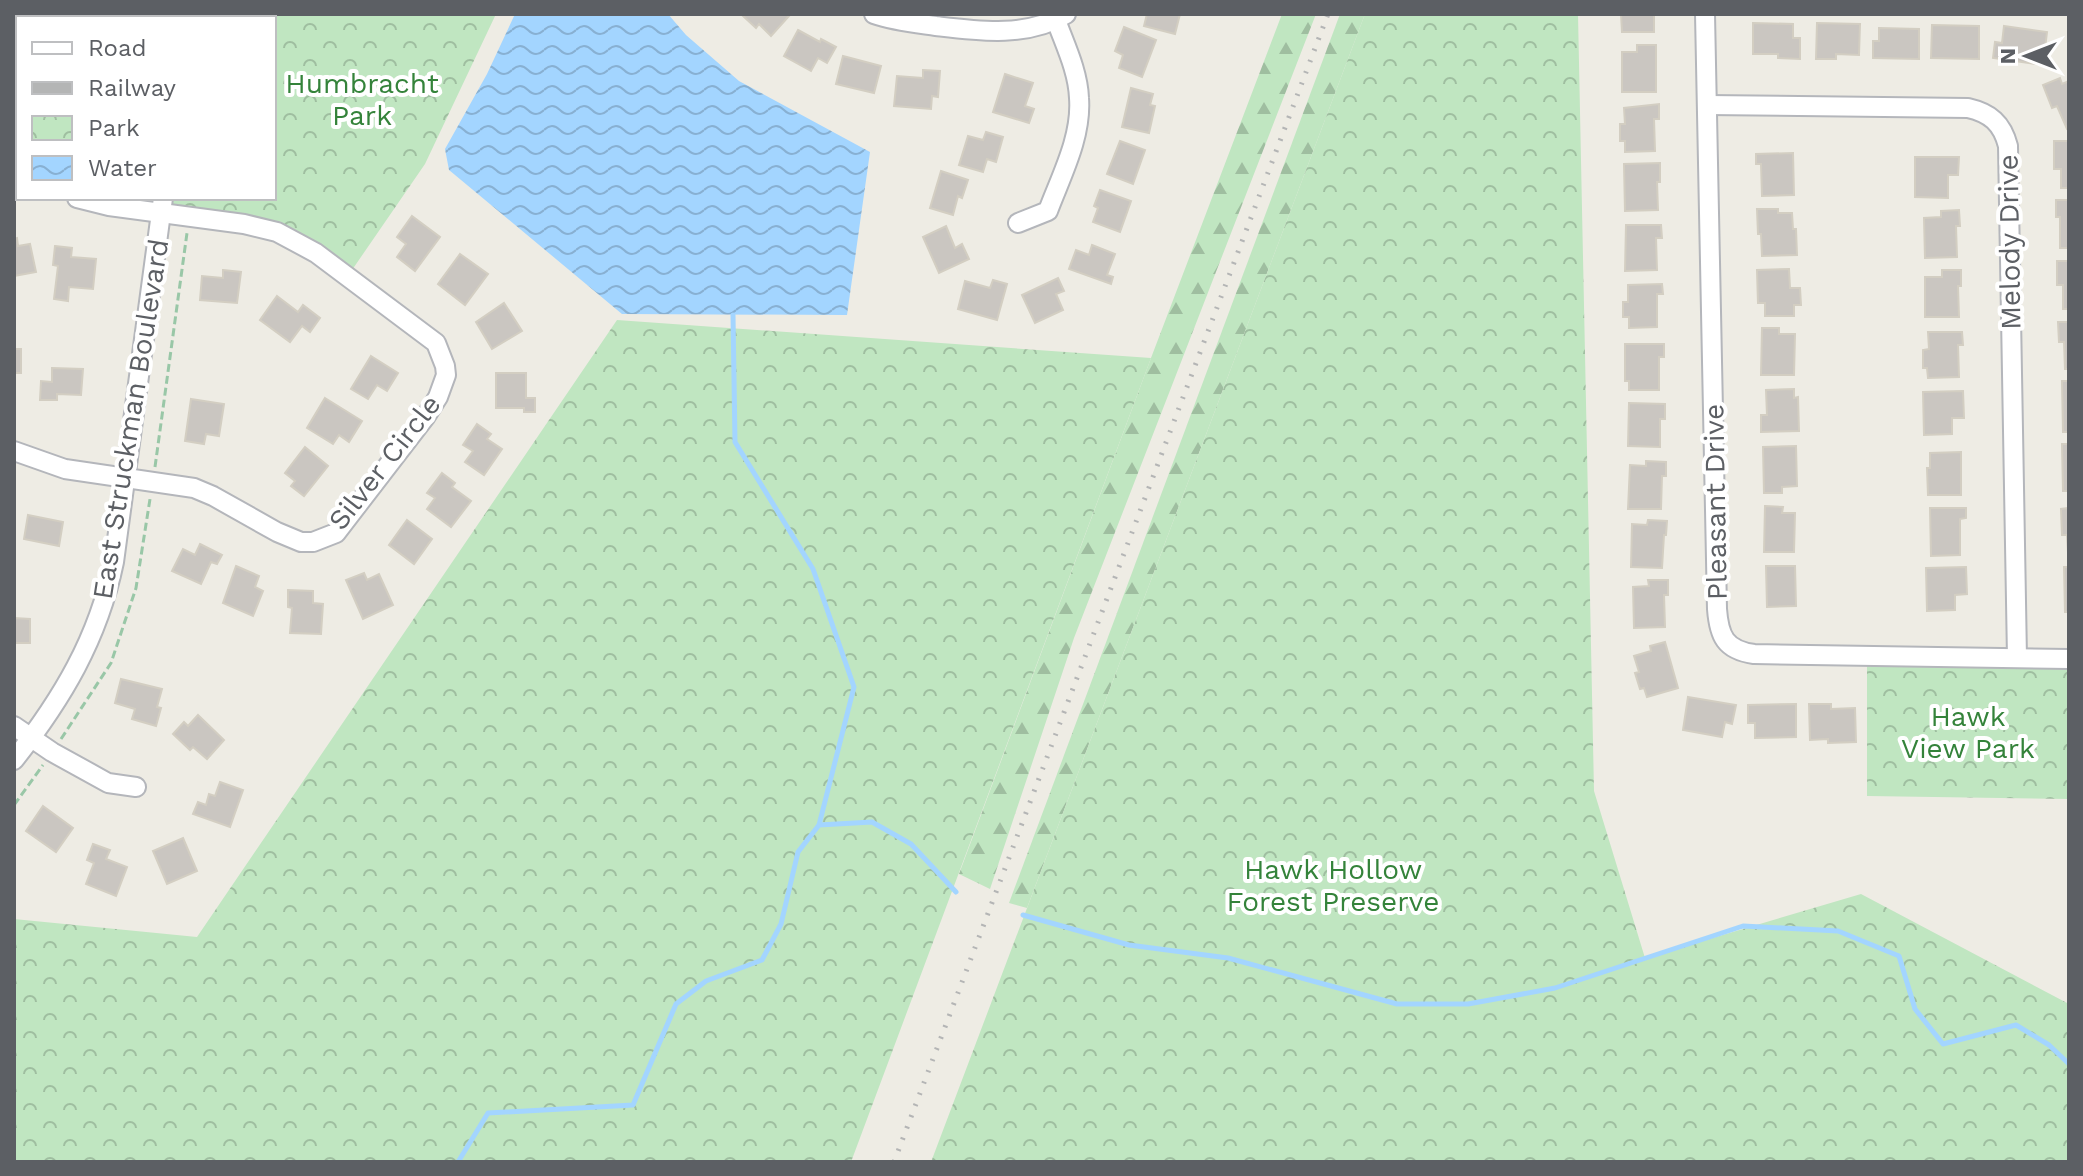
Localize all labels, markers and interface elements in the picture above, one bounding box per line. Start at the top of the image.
legend [16,16,276,200]
north arrow [1987,16,2067,96]
text: Road [88,34,147,62]
text: N [1995,48,2020,64]
park label: Humbracht Park [285,67,439,132]
text: Railway [88,74,177,102]
text: Park [88,114,140,142]
text: Water [88,154,157,182]
street label: Melody Drive [1991,154,2028,330]
street label: East Struckman Boulevard [86,237,175,602]
street label: Silver Circle [321,388,447,536]
street label: Pleasant Drive [1697,404,1734,600]
park label: Hawk View Park [1901,700,2035,765]
park label: Hawk Hollow Forest Preserve [1227,853,1439,918]

